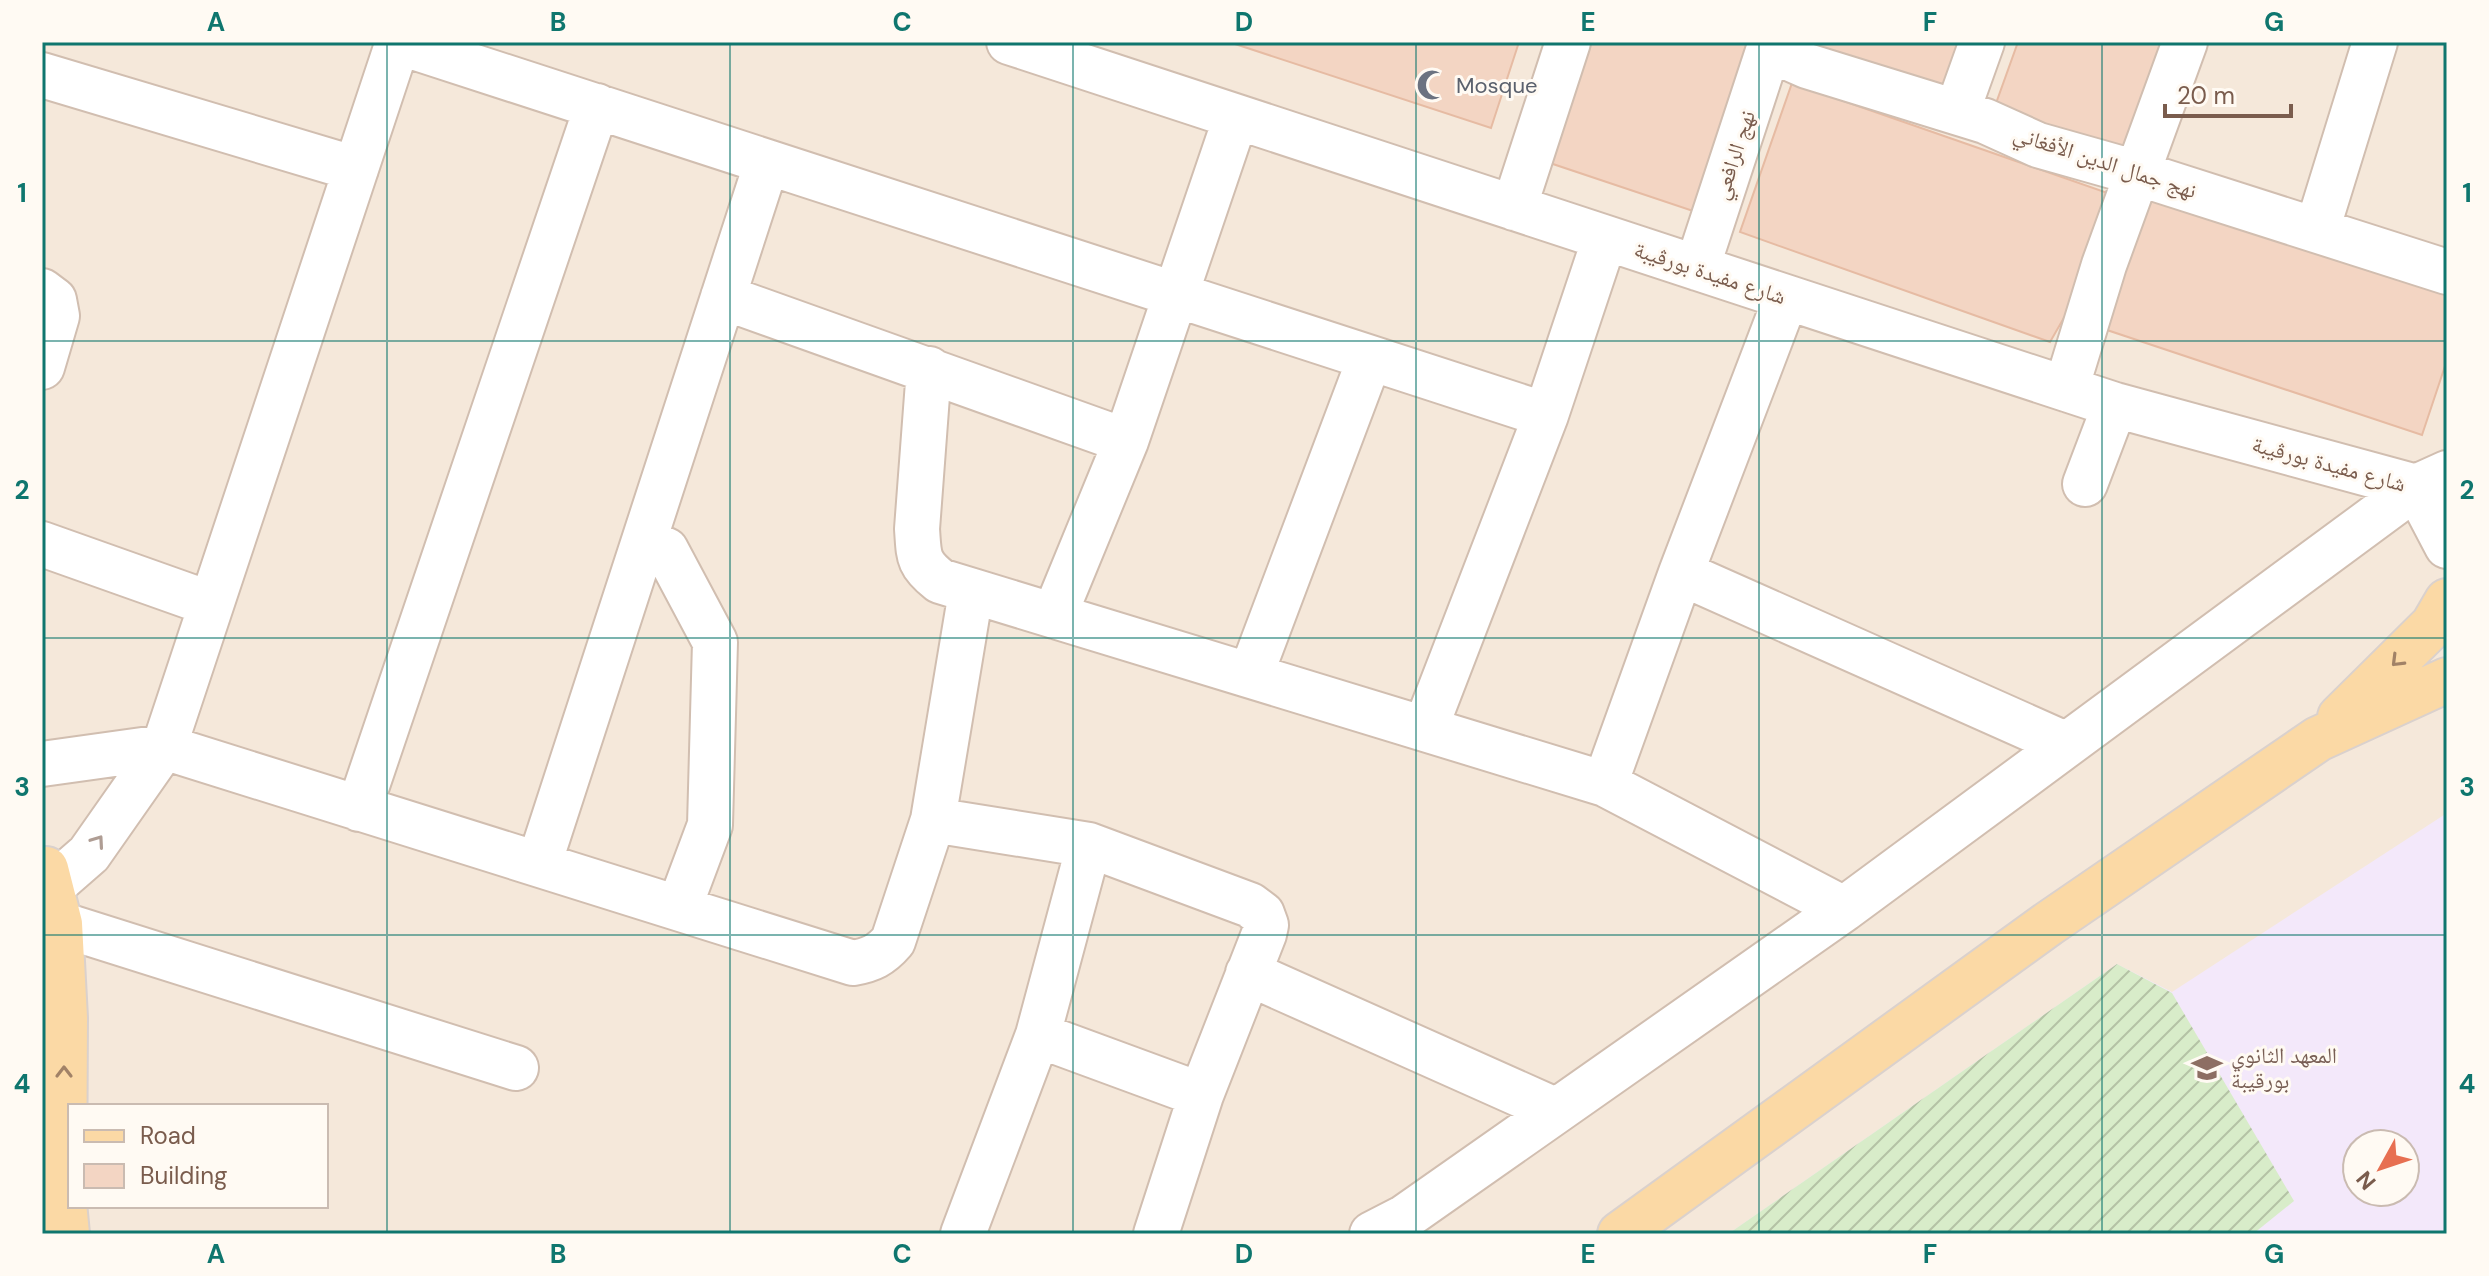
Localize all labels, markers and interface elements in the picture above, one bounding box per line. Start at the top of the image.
text: A [207,5,225,39]
text: B [550,5,566,39]
text: C [892,5,912,39]
text: D [1235,5,1253,39]
text: E [1580,5,1596,39]
text: F [1923,5,1937,39]
text: G [2264,5,2284,39]
mosque icon: Mosque [1415,68,1449,102]
scale bar [2165,68,2291,118]
place label: Mosque [1456,71,1538,100]
text: 20 m [2177,80,2235,111]
street label: نهج الرافعي [1706,107,1765,204]
street label: نهج جمال الدين الأفغاني [2009,119,2200,208]
text: 1 [17,176,27,210]
text: 1 [2462,176,2472,210]
street label: شارع مفيدة بورڨيبة [1630,235,1790,311]
street label: شارع مفيدة بورڨيبة [2249,430,2409,498]
text: 2 [14,473,30,507]
text: 2 [2459,473,2475,507]
one-way arrow [2392,651,2406,666]
text: 3 [14,770,30,804]
text: 3 [2459,770,2475,804]
one-way arrow [88,836,103,850]
place label: المعهد الثانوي بورقيبة [2231,1041,2337,1095]
school or university icon: المعهد الثانوي بورقيبة [2190,1051,2224,1085]
one-way arrow [55,1065,73,1078]
text: 4 [14,1067,30,1101]
text: 4 [2459,1067,2475,1101]
legend [68,1104,328,1208]
text: Road [140,1120,196,1151]
north arrow [2341,1128,2421,1208]
text: Building [140,1160,227,1191]
text: N [2350,1165,2382,1196]
text: A [207,1237,225,1271]
text: B [550,1237,566,1271]
text: C [892,1237,912,1271]
text: D [1235,1237,1253,1271]
text: E [1580,1237,1596,1271]
text: F [1923,1237,1937,1271]
text: G [2264,1237,2284,1271]

